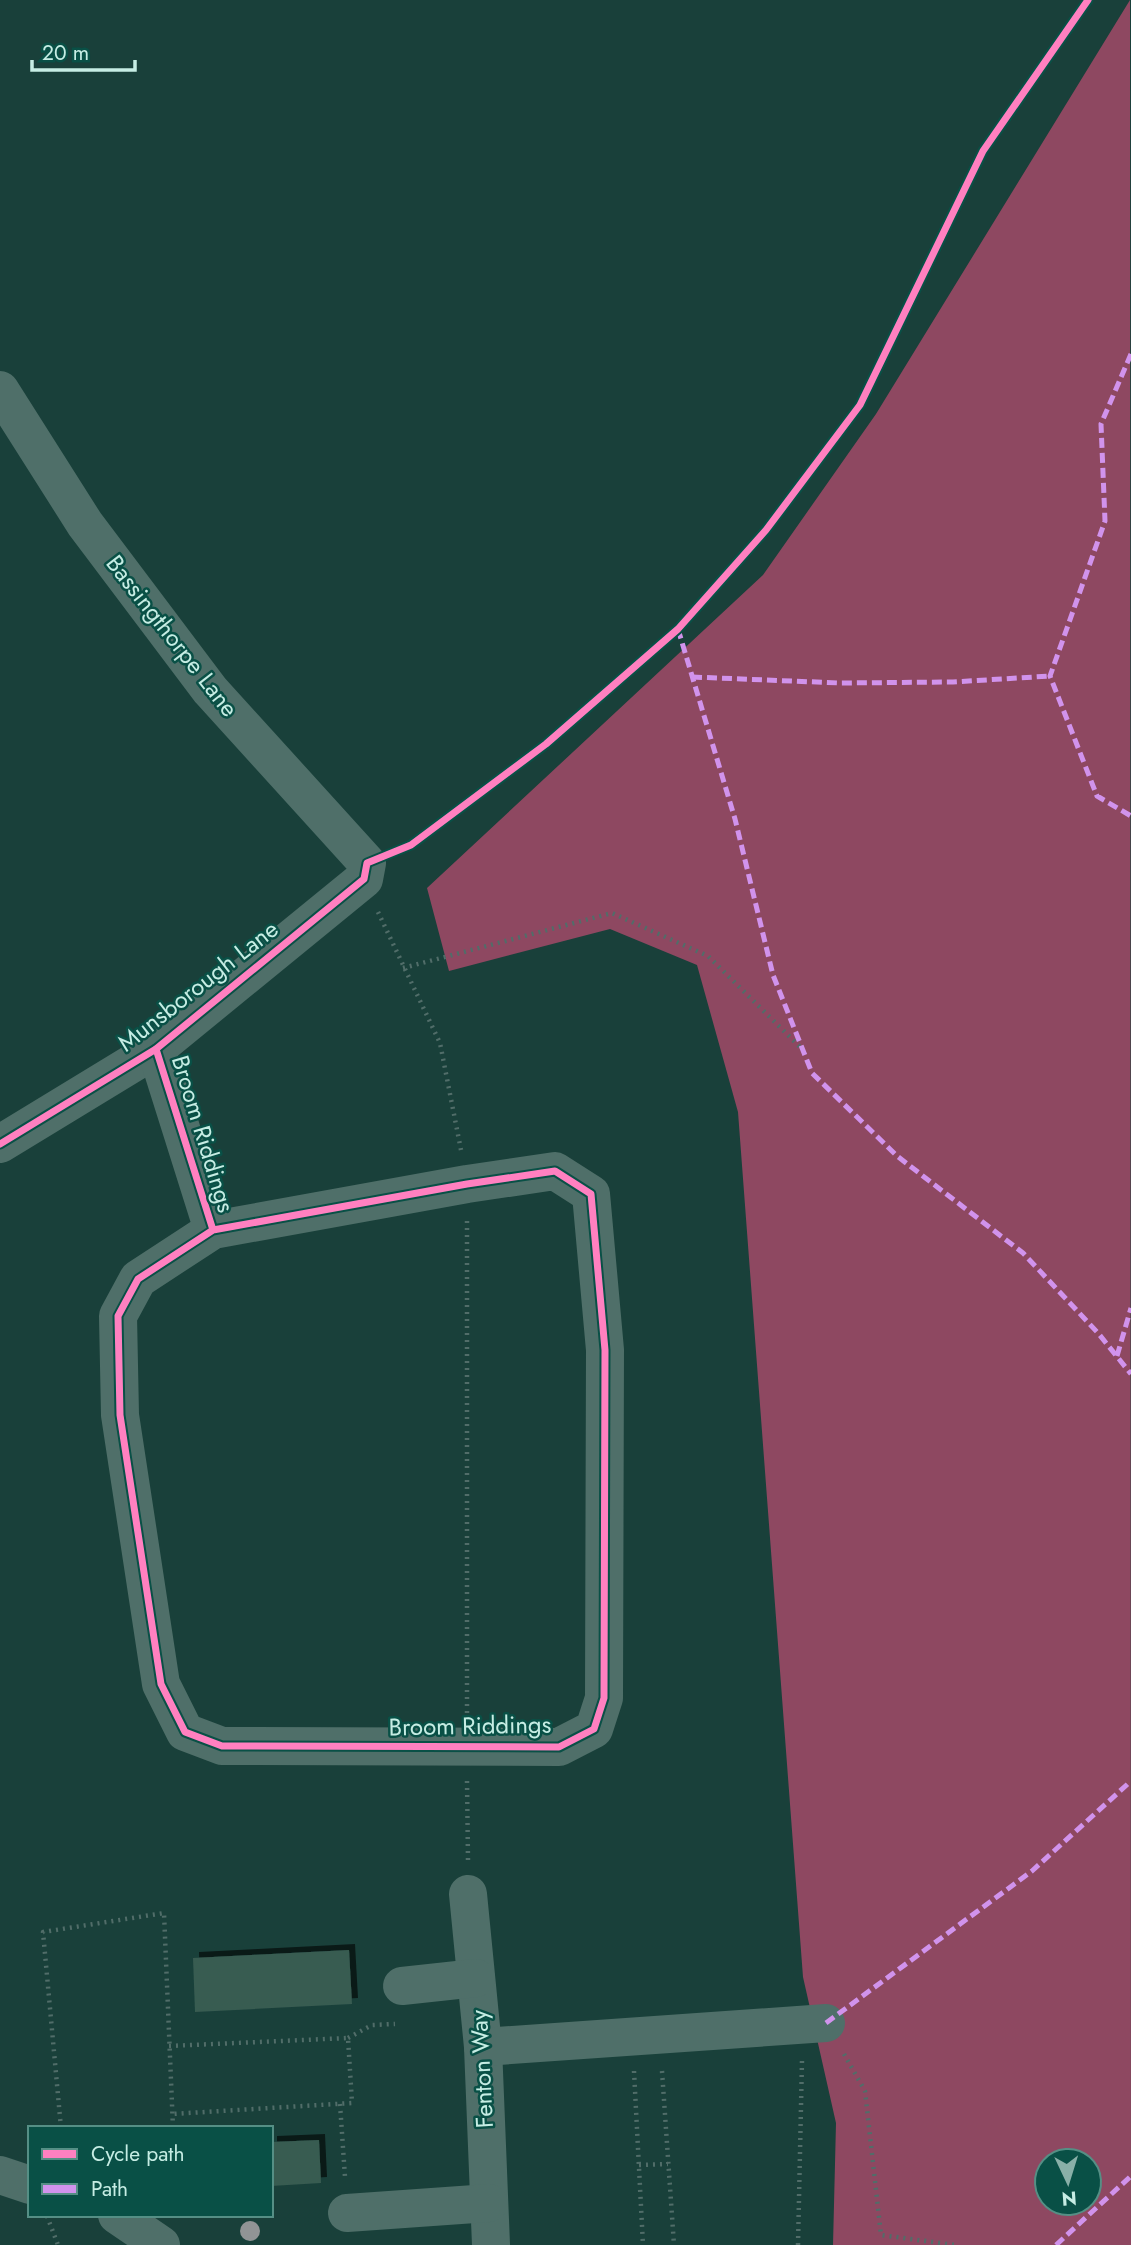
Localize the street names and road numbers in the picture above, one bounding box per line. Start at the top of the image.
street label: Bassingthorpe Lane [98,547,247,724]
street label: Munsborough Lane [110,912,285,1060]
street label: Broom Riddings [163,1051,244,1217]
street label: Broom Riddings [388,1707,552,1744]
street label: Fenton Way [461,2009,502,2129]

